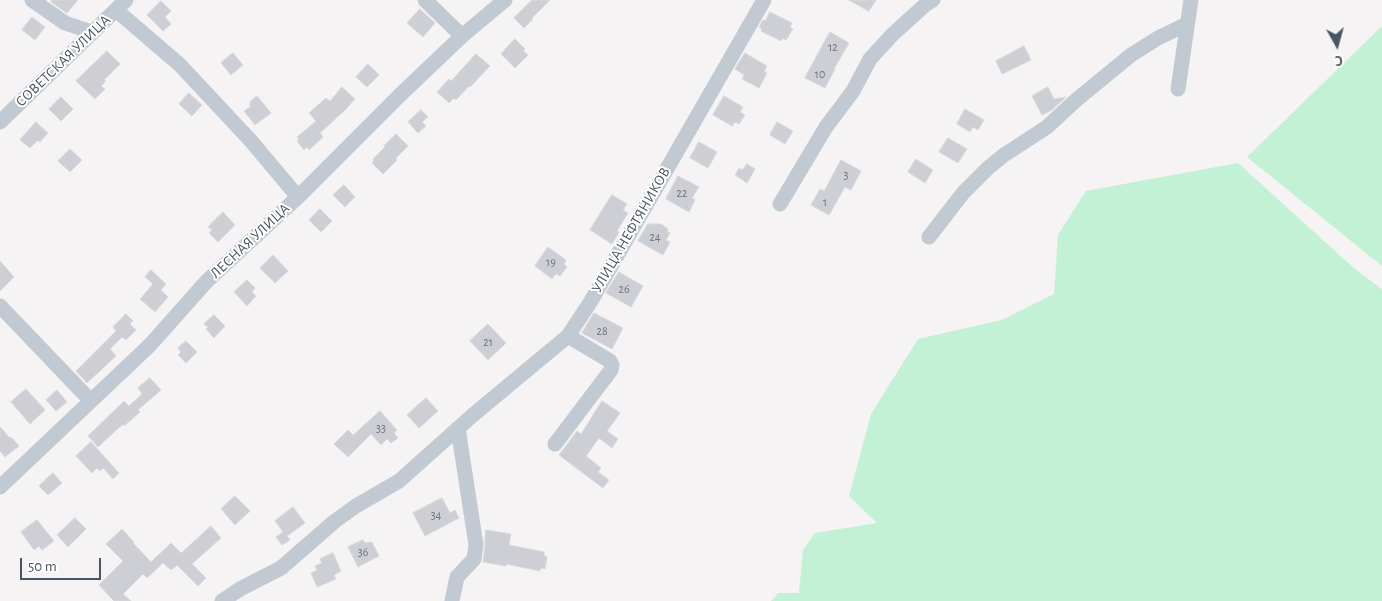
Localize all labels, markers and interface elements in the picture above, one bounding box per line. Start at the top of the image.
street label: СОВЕТСКАЯ УЛИЦА [12,11,114,111]
north arrow [1312,20,1362,70]
house number: 12 [828,40,838,54]
text: С [1334,52,1344,67]
house number: 10 [815,67,825,81]
street label: УЛИЦА НЕФТЯНИКОВ [588,164,674,296]
house number: 3 [844,168,848,182]
house number: 22 [677,186,687,200]
house number: 1 [823,195,827,209]
street label: ЛЕСНАЯ УЛИЦА [207,200,293,282]
house number: 24 [649,230,661,244]
house number: 19 [546,255,556,269]
house number: 26 [618,282,630,296]
house number: 28 [596,324,608,338]
house number: 21 [483,335,493,349]
house number: 33 [376,421,386,435]
house number: 34 [431,508,441,522]
house number: 36 [358,545,368,559]
scale bar [22,548,104,580]
text: 50 m [28,559,57,574]

